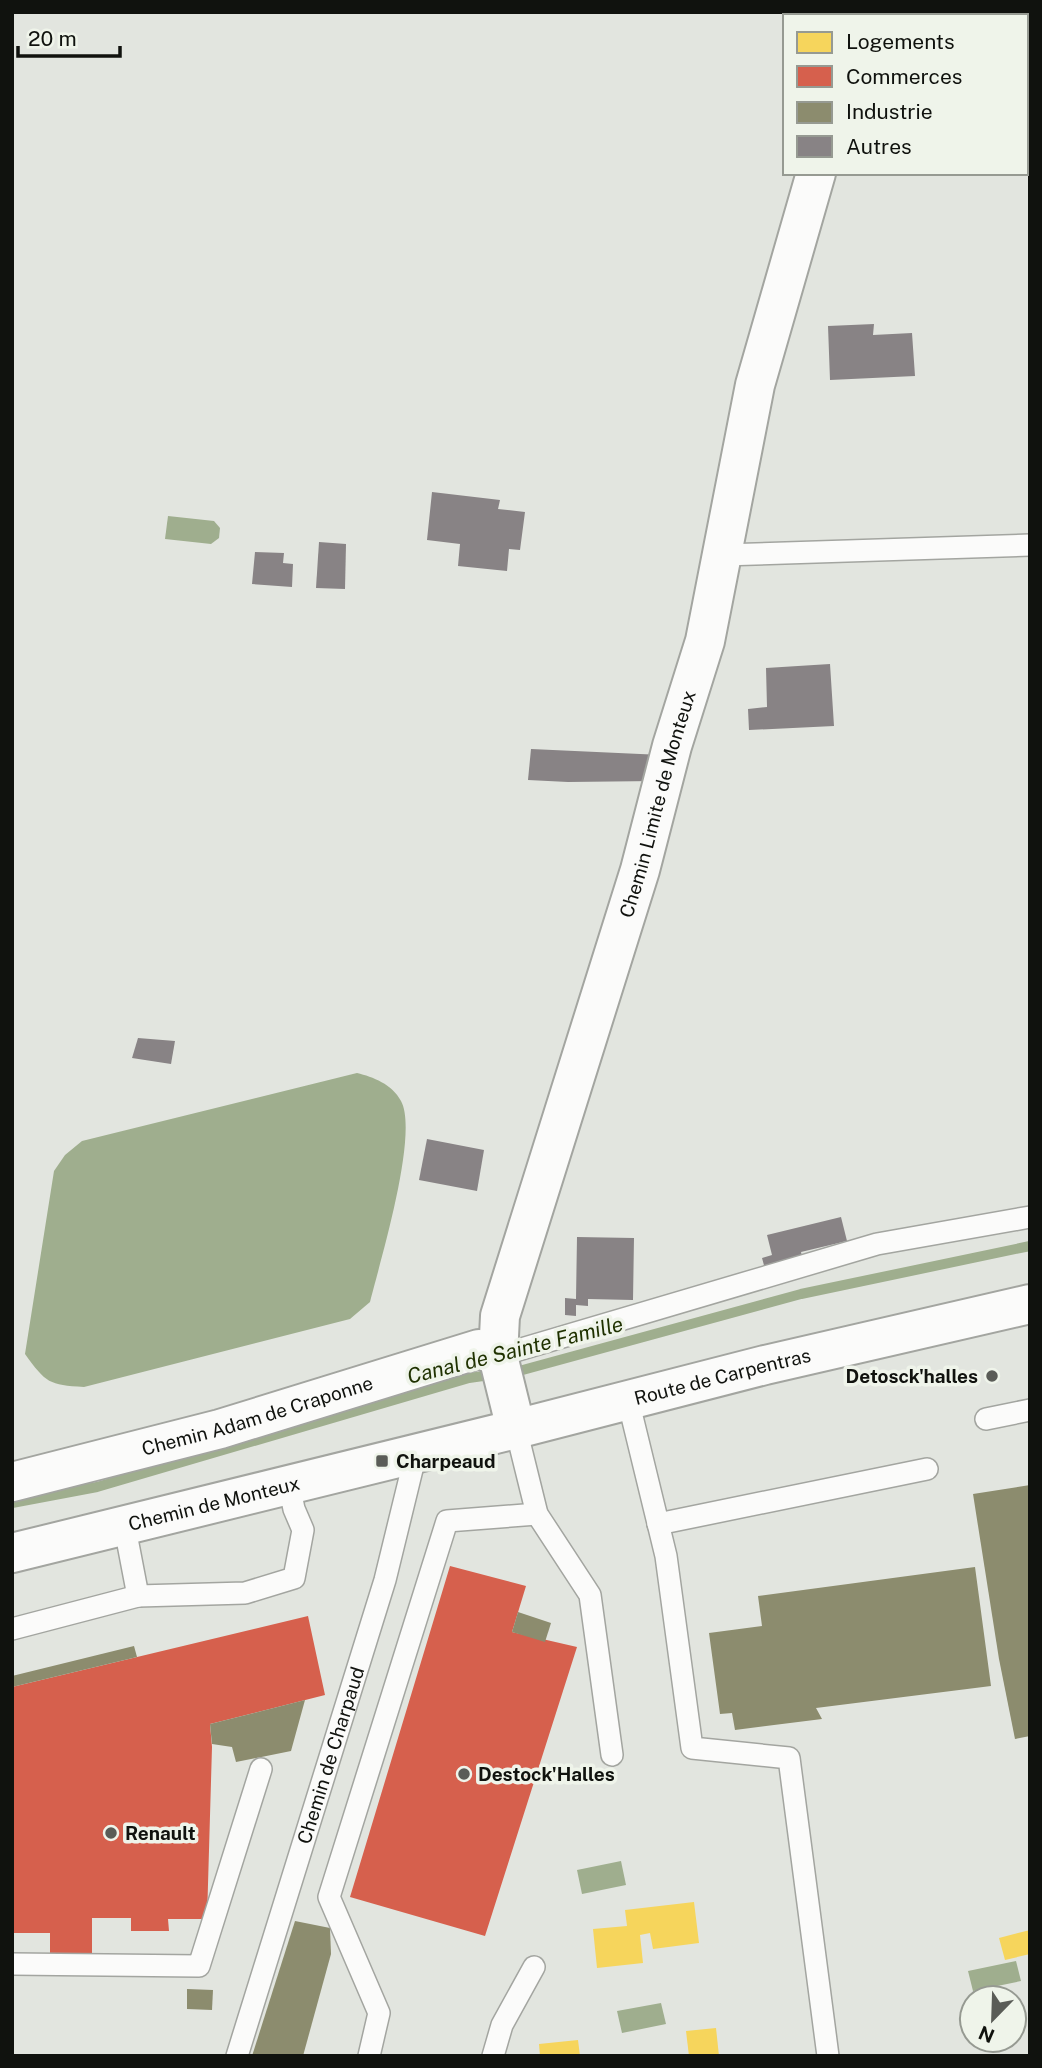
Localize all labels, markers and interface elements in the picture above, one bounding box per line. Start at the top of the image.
scale bar [18,14,119,58]
legend [783,14,1028,175]
text: 20 m [28,26,77,51]
text: Logements [846,29,955,54]
text: Commerces [846,64,962,89]
text: Industrie [846,99,933,124]
text: Autres [846,134,912,159]
street label: Chemin Limite de Monteux [615,687,700,920]
water label: Canal de Sainte Famille [404,1311,626,1389]
street label: Route de Carpentras [632,1344,813,1409]
place label: Detosck'halles [846,1365,978,1387]
marker: Detosck'halles [984,1368,1000,1384]
street label: Chemin Adam de Craponne [139,1372,375,1460]
place label: Charpeaud [396,1450,495,1472]
marker: Charpeaud [374,1453,390,1469]
street label: Chemin de Monteux [126,1472,302,1535]
street label: Chemin de Charpaud [293,1664,368,1846]
place label: Destock'Halles [478,1763,615,1785]
marker: Destock'Halles [456,1766,472,1782]
place label: Renault [125,1822,196,1844]
marker: Renault [103,1825,119,1841]
north arrow [958,1984,1028,2054]
text: N [975,2022,997,2048]

